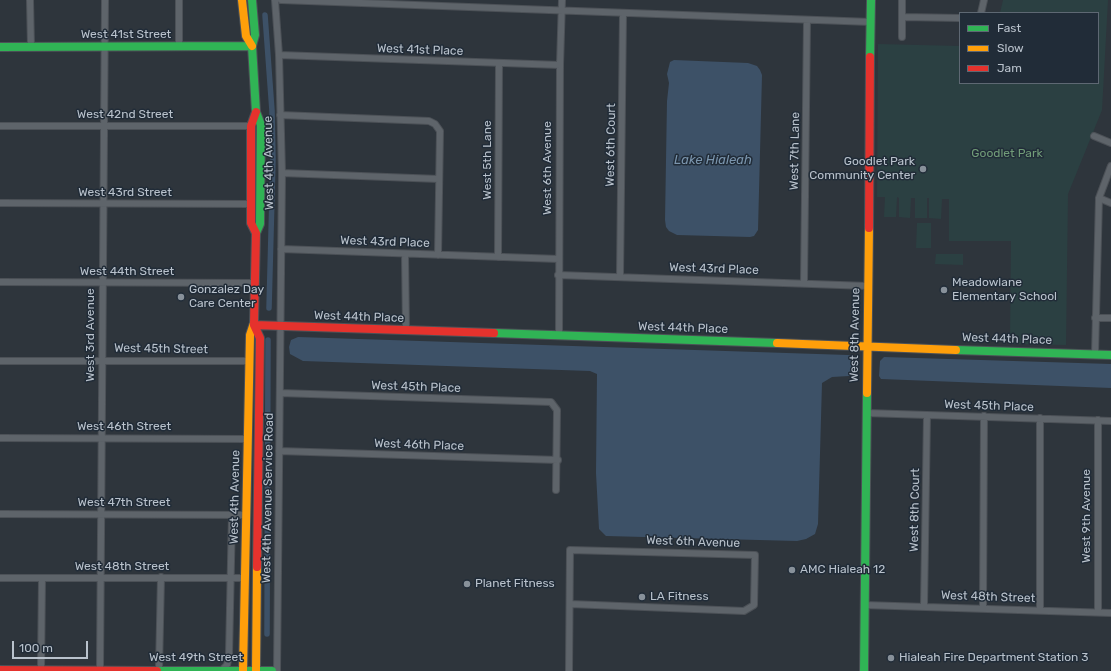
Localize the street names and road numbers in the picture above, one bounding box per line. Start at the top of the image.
street label: West 41st Street [81,28,171,42]
street label: West 41st Place [377,41,463,59]
street label: West 6th Court [603,103,619,187]
street label: West 42nd Street [77,108,173,122]
street label: West 7th Lane [787,112,803,190]
street label: West 4th Avenue [261,116,277,210]
street label: West 5th Lane [481,120,495,200]
street label: West 6th Avenue [541,121,555,215]
street label: West 43rd Street [78,186,172,200]
street label: West 43rd Place [340,233,430,251]
street label: West 43rd Place [669,260,759,278]
street label: West 44th Street [80,265,174,279]
street label: West 3rd Avenue [84,288,98,382]
street label: West 8th Avenue [847,288,863,382]
street label: West 44th Place [314,308,404,326]
street label: West 44th Place [638,319,728,337]
street label: West 44th Place [962,330,1052,348]
street label: West 45th Street [114,341,208,357]
street label: West 45th Place [371,378,461,396]
street label: West 45th Place [944,397,1034,415]
street label: West 4th Avenue Service Road [259,413,277,583]
street label: West 46th Street [77,420,171,434]
street label: West 46th Place [374,436,464,454]
street label: West 4th Avenue [227,450,243,544]
street label: West 8th Court [907,468,923,552]
street label: West 9th Avenue [1080,469,1094,563]
street label: West 47th Street [78,496,170,510]
street label: West 6th Avenue [646,533,740,551]
street label: West 48th Street [75,560,169,574]
street label: West 48th Street [941,588,1035,606]
street label: West 49th Street [149,651,243,665]

